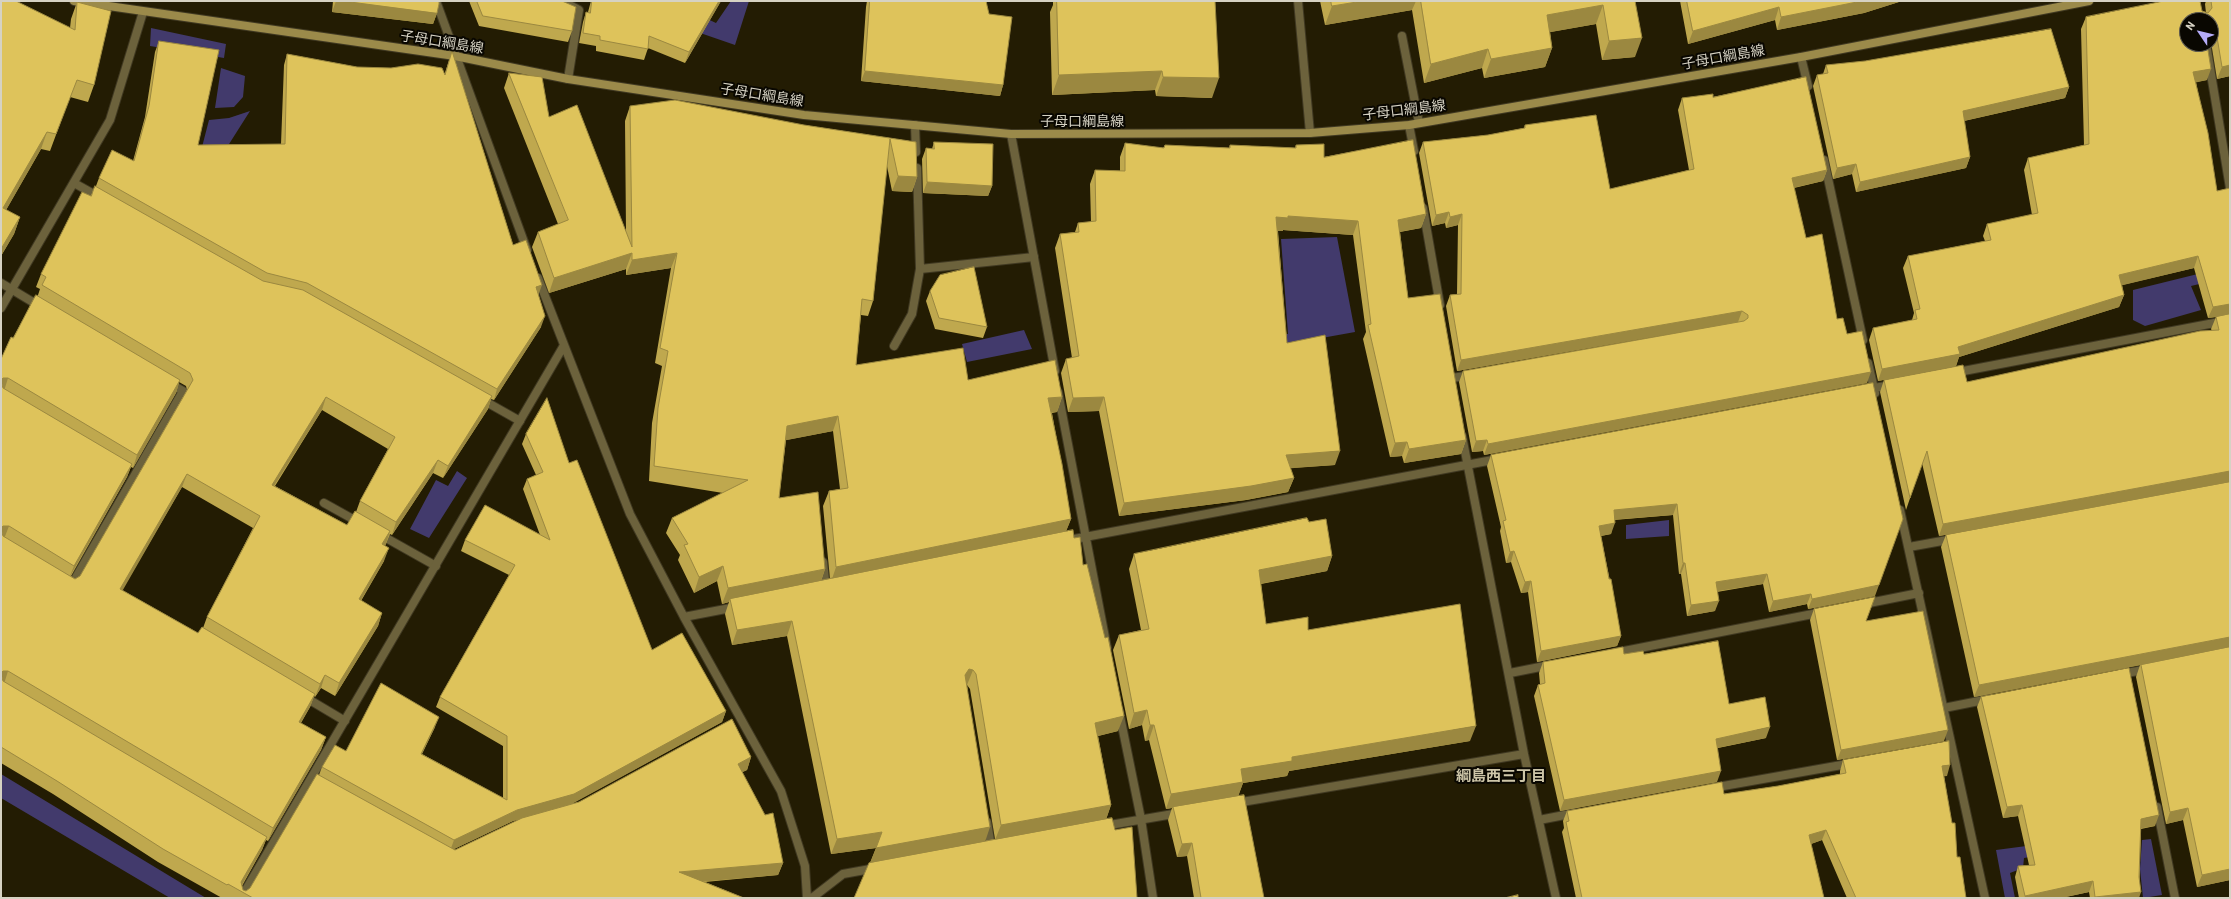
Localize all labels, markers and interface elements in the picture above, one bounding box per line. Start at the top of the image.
north arrow [2179,12,2219,52]
text: N [2182,19,2197,32]
street label: 子母口綱島線 [399,27,485,57]
street label: 子母口綱島線 [1680,41,1766,73]
street label: 子母口綱島線 [719,80,805,110]
street label: 子母口綱島線 [1361,97,1447,123]
street label: 子母口綱島線 [1040,113,1124,129]
district label: 綱島西三丁目 [1456,767,1546,785]

